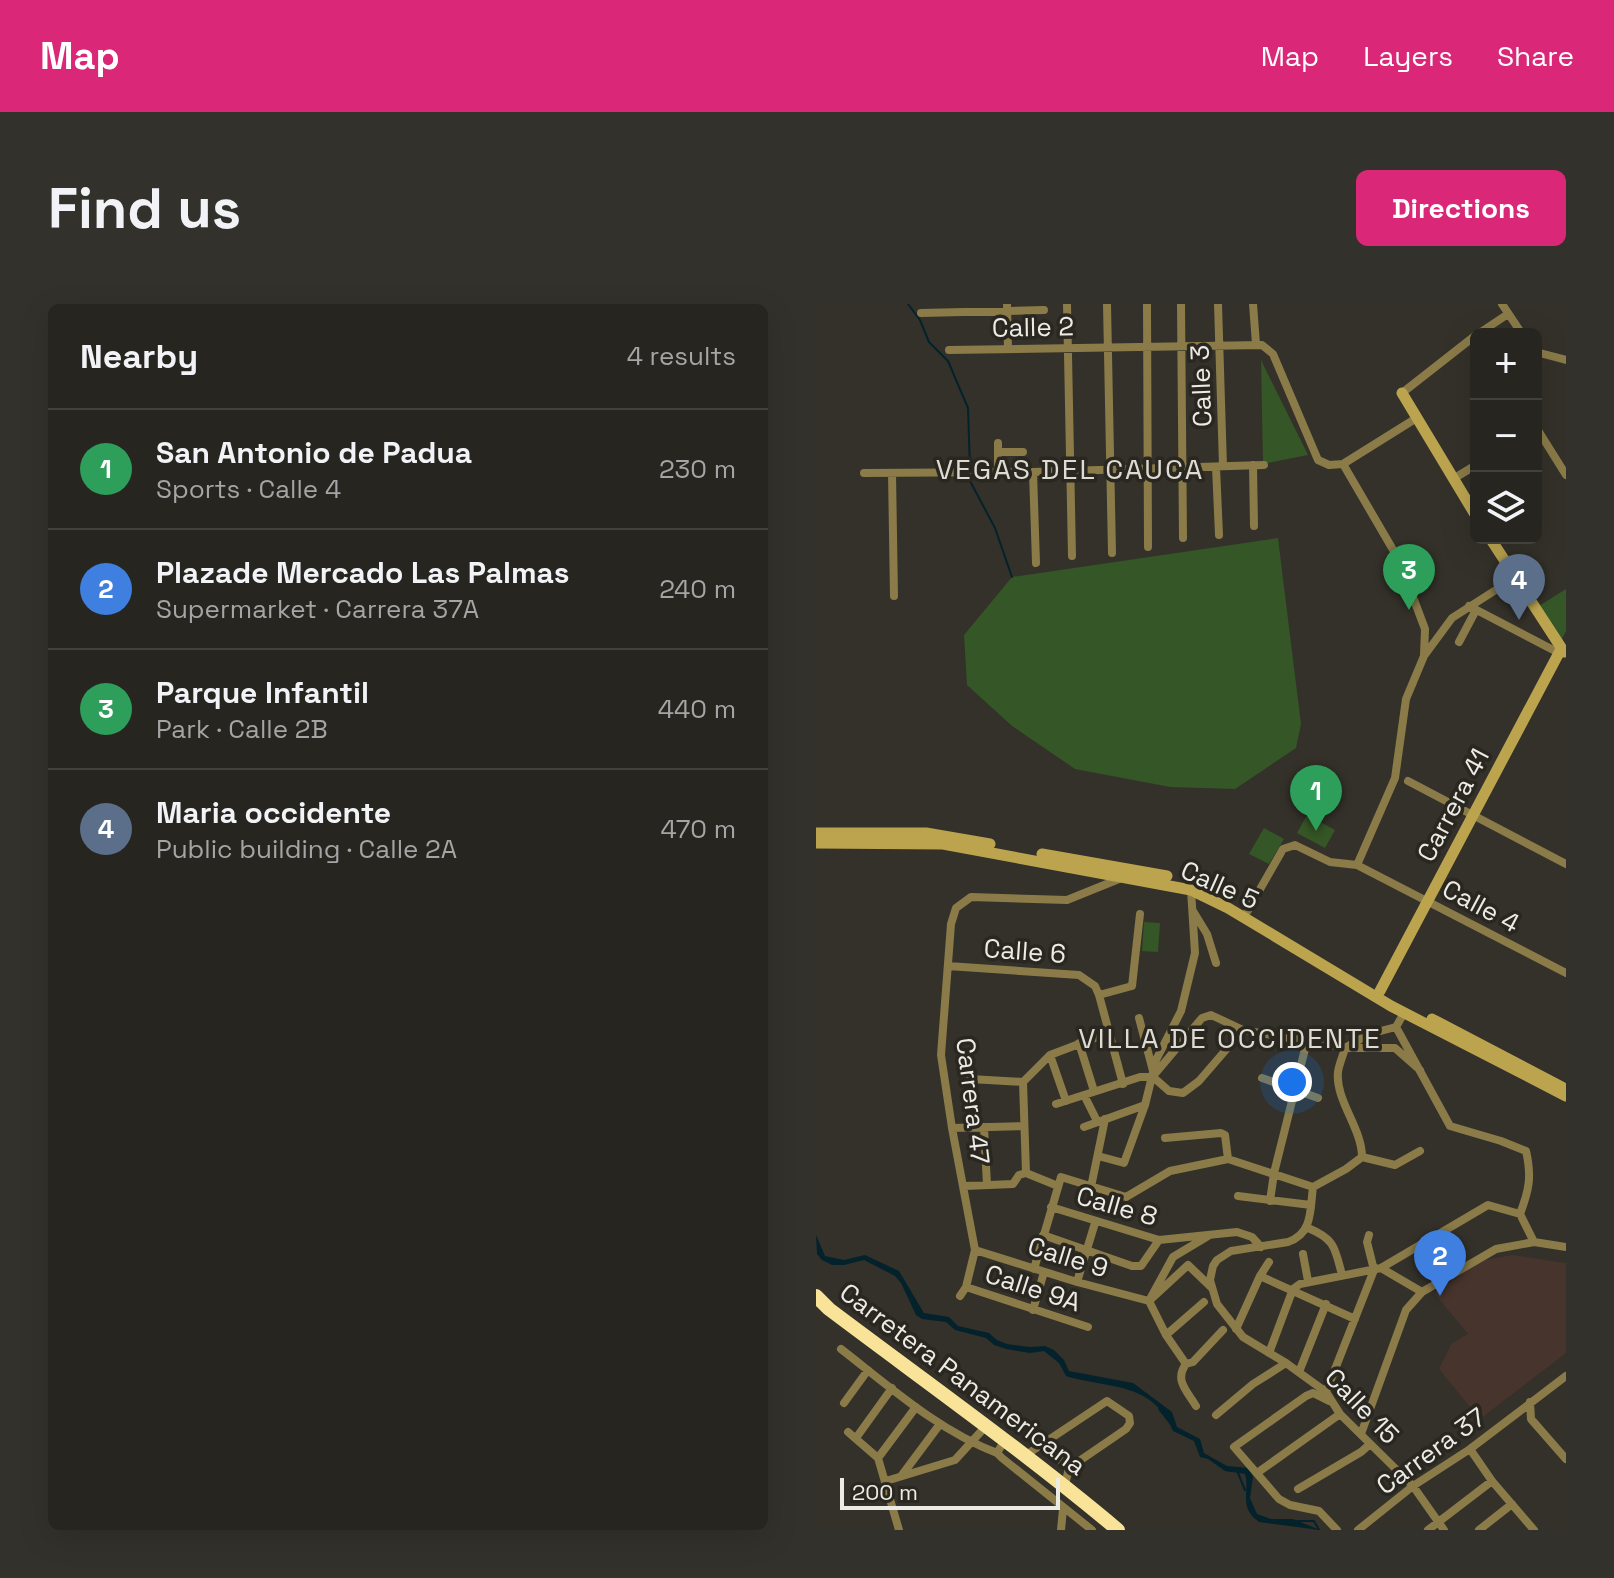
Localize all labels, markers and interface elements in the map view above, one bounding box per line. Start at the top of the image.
text: Map [40,32,120,80]
text: Map [1261,38,1319,74]
text: Layers [1363,38,1453,74]
text: Share [1497,38,1574,74]
button: Directions [1356,170,1566,246]
text: Find us [48,173,241,244]
street label: Calle 2 [992,309,1074,345]
map controls [1470,328,1542,544]
button: + [1470,328,1542,400]
text: Nearby [80,335,198,378]
text: 4 results [627,339,736,373]
street label: Calle 3 [1183,344,1219,428]
button: − [1470,400,1542,472]
text: San Antonio de Padua [156,433,472,472]
district label: VEGAS DEL CAUCA [936,451,1204,487]
text: 1 [100,452,112,486]
text: 230 m [659,452,736,486]
text: Sports · Calle 4 [156,472,341,506]
button: layers [1470,472,1542,544]
pin: 3 [1383,544,1435,610]
text: Plazade Mercado Las Palmas [156,553,569,592]
pin: 4 [1493,554,1545,620]
text: 2 [98,572,114,606]
text: 240 m [659,572,736,606]
text: Supermarket · Carrera 37A [156,592,479,626]
text: Parque Infantil [156,673,369,712]
text: 3 [98,692,114,726]
text: 440 m [658,692,736,726]
text: Park · Calle 2B [156,712,328,746]
street label: Carrera 41 [1409,742,1497,868]
pin: 1 [1290,765,1342,831]
text: Maria occidente [156,793,391,832]
text: 4 [98,812,114,846]
text: 470 m [660,812,736,846]
text: Public building · Calle 2A [156,832,457,866]
street label: Calle 5 [1176,853,1264,917]
street label: Calle 4 [1437,872,1525,940]
street label: Calle 6 [983,931,1067,971]
district label: VILLA DE OCCIDENTE [1078,1020,1382,1056]
street label: Carrera 47 [948,1036,998,1166]
your location [1272,1062,1312,1102]
street label: Calle 8 [1073,1178,1161,1234]
street label: Calle 9 [1024,1229,1112,1285]
pin: 2 [1414,1230,1466,1296]
street label: Calle 9A [981,1257,1085,1319]
street label: Carretera Panamericana [833,1275,1093,1483]
street label: Calle 15 [1318,1361,1406,1451]
street label: Carrera 37 [1369,1400,1493,1502]
scale bar [840,1474,1060,1510]
text: 200 m [852,1478,918,1506]

